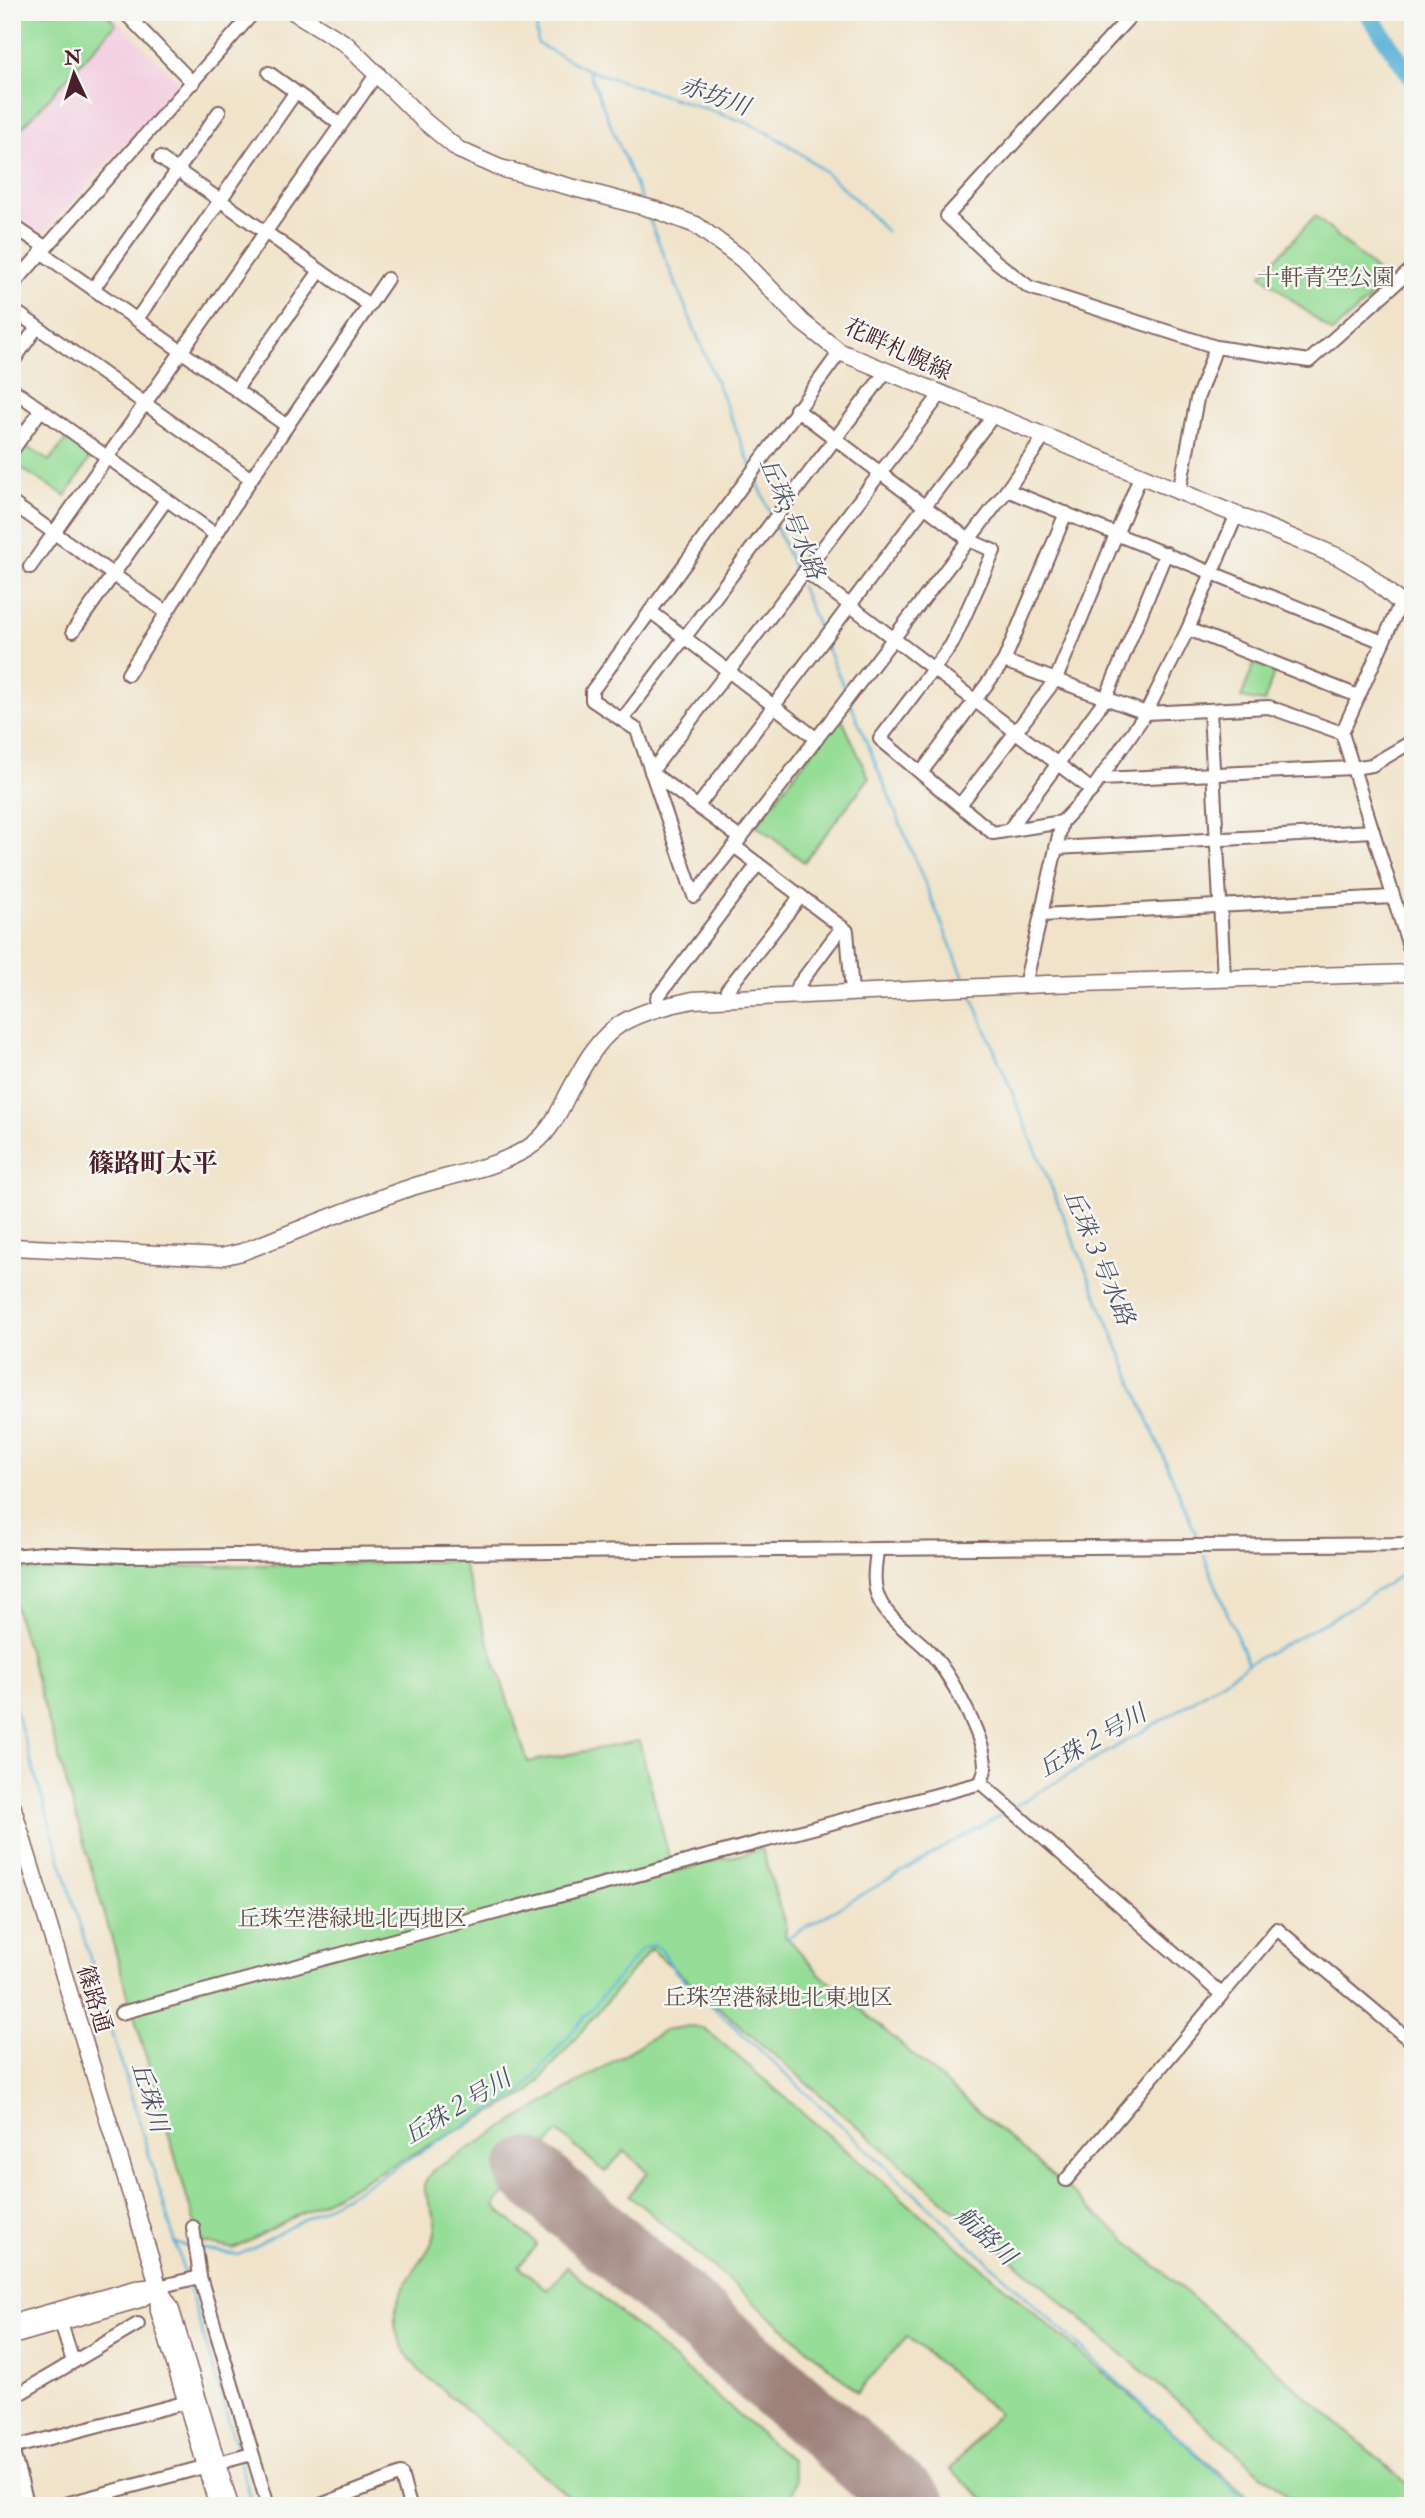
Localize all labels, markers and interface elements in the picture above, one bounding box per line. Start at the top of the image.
north arrow [38,38,108,108]
text: N [63,45,83,71]
water label: 赤坊川 [676,70,757,124]
park label: 十軒青空公園 [1257,263,1395,292]
street label: 花畔札幌線 [840,312,956,387]
water label: 丘珠3号水路 [752,453,832,586]
district label: 篠路町太平 [88,1148,218,1180]
water label: 丘珠３号水路 [1056,1185,1142,1331]
water label: 丘珠２号川 [1033,1697,1155,1785]
park label: 丘珠空港緑地北西地区 [237,1904,467,1933]
street label: 篠路通 [71,1962,118,2036]
park label: 丘珠空港緑地北東地区 [663,1983,893,2012]
water label: 丘珠川 [124,2058,176,2139]
water label: 丘珠２号川 [398,2062,519,2152]
water label: 航路川 [949,2200,1025,2274]

